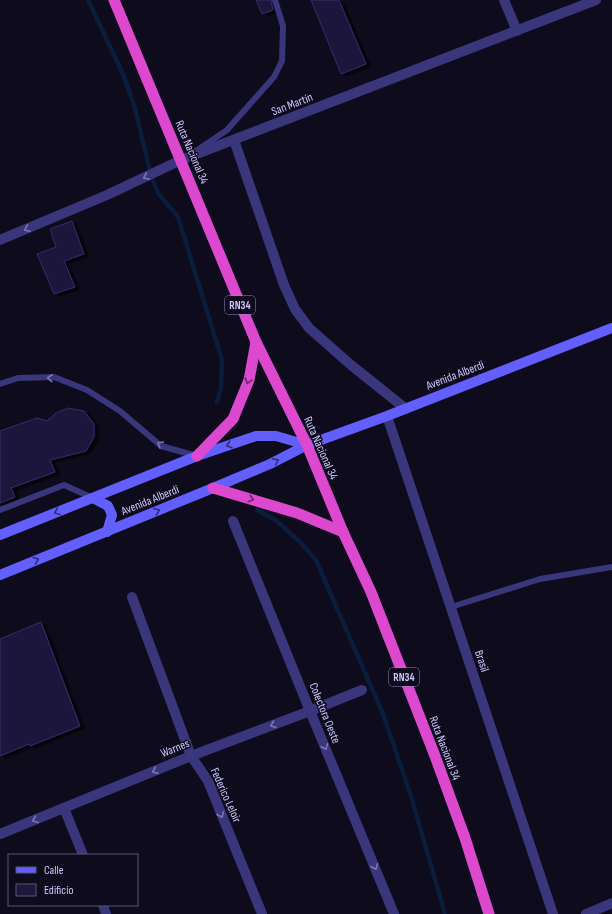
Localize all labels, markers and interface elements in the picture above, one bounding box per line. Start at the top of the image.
street label: San Martín [269,90,315,119]
street label: Ruta Nacional 34 [171,118,212,186]
one-way arrow [143,172,150,180]
one-way arrow [23,224,30,232]
road number: RN34 [225,296,255,314]
street label: Avenida Alberdi [423,358,486,394]
one-way arrow [47,374,53,383]
one-way arrow [244,377,253,384]
street label: Ruta Nacional 34 [300,414,341,482]
one-way arrow [225,440,232,449]
one-way arrow [157,441,164,448]
one-way arrow [272,458,280,466]
street label: Avenida Alberdi [118,482,181,519]
one-way arrow [247,494,254,503]
one-way arrow [54,508,61,516]
one-way arrow [152,508,160,516]
one-way arrow [32,557,40,565]
street label: Brasil [471,648,492,674]
road number: RN34 [389,668,419,686]
street label: Colectora Oeste [306,681,344,746]
street label: Ruta Nacional 34 [425,714,464,782]
one-way arrow [270,720,277,729]
street label: Warnes [159,736,192,761]
one-way arrow [320,743,328,751]
street label: Federico Leloir [207,765,244,825]
one-way arrow [152,766,159,774]
one-way arrow [217,811,225,818]
one-way arrow [32,816,39,824]
legend [8,854,138,906]
text: Calle [44,863,64,878]
one-way arrow [370,864,378,871]
text: Edificio [44,883,73,898]

